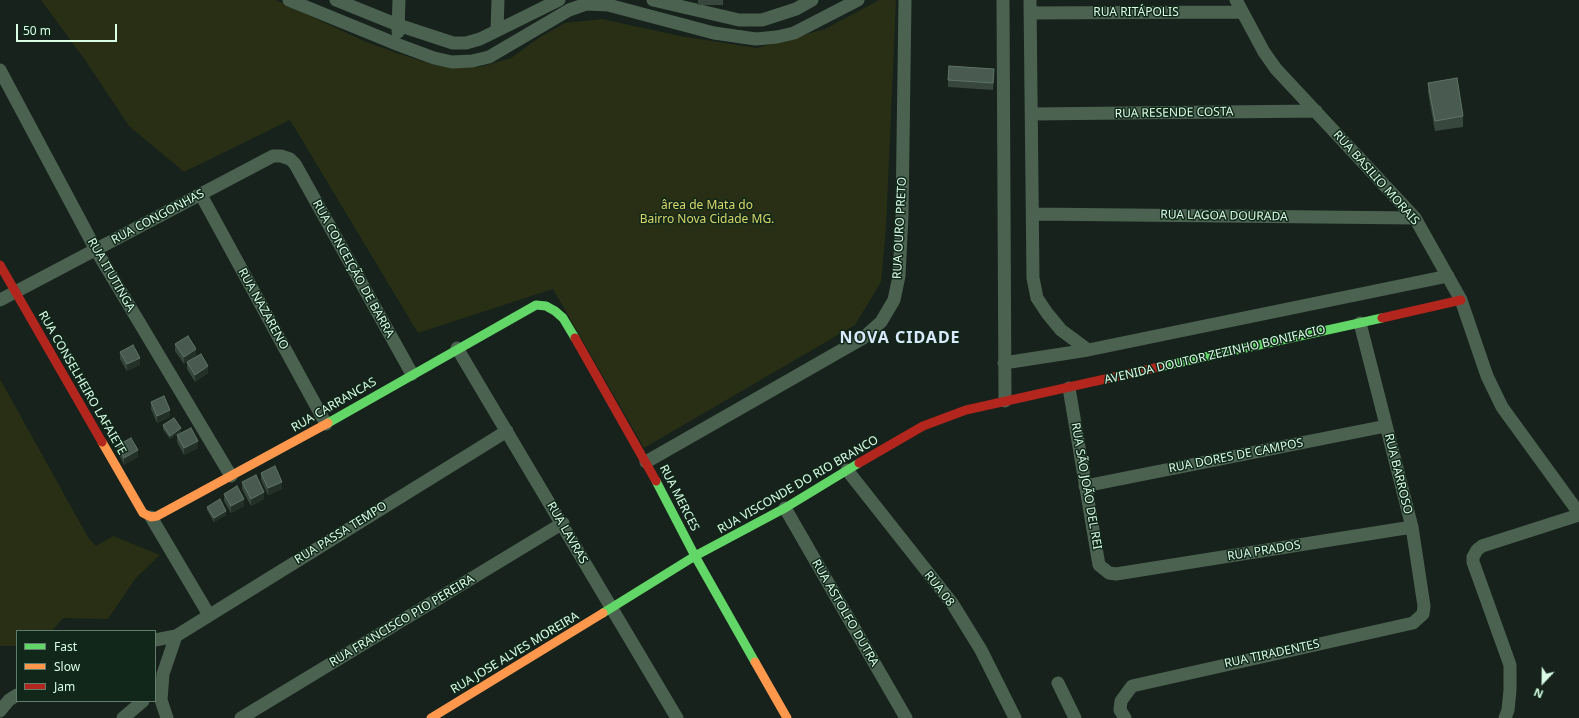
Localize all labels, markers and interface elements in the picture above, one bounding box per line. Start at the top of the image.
street label: RUA RITÁPOLIS [1093,6,1179,20]
scale bar [18,16,119,42]
text: 50 m [23,22,51,39]
street label: RUA RESENDE COSTA [1114,105,1234,121]
street label: RUA BASILIO MORAIS [1330,128,1422,228]
street label: RUA OURO PRETO [890,177,910,279]
street label: RUA CONGONHAS [109,186,207,248]
street label: RUA CONCEIÇÃO DE BARRA [309,198,397,340]
park label: ârea de Mata do Bairro Nova Cidade MG. [640,199,774,227]
street label: RUA LAGOA DOURADA [1160,208,1288,224]
street label: RUA ITUTINGA [84,236,138,314]
street label: RUA NAZARENO [235,266,291,352]
street label: RUA CONSELHEIRO LAFAIETE [35,309,129,457]
street label: AVENIDA DOUTOR ZEZINHO BONIFACIO [1103,322,1327,388]
district label: NOVA CIDADE [839,328,961,348]
street label: RUA CARRANCAS [289,375,379,435]
street label: RUA SÃO JOÃO DEL REI [1068,421,1104,551]
street label: RUA BARROSO [1381,432,1415,516]
street label: RUA VISCONDE DO RIO BRANCO [715,433,881,537]
street label: RUA DORES DE CAMPOS [1167,436,1305,476]
street label: RUA MERCES [656,462,702,534]
street label: RUA PASSA TEMPO [292,499,390,567]
street label: RUA LAVRAS [543,499,591,567]
street label: RUA PRADOS [1226,538,1302,564]
street label: RUA ASTOLFO DUTRA [808,557,882,669]
street label: RUA 08 [921,569,957,609]
street label: RUA FRANCISCO PIO PEREIRA [327,572,477,670]
street label: RUA JOSE ALVES MOREIRA [448,609,582,697]
legend [16,630,156,702]
street label: RUA TIRADENTES [1223,637,1321,671]
text: Fast [54,638,77,655]
text: Slow [54,658,80,675]
north arrow [1523,662,1563,702]
text: Jam [54,678,75,695]
text: N [1531,685,1545,702]

